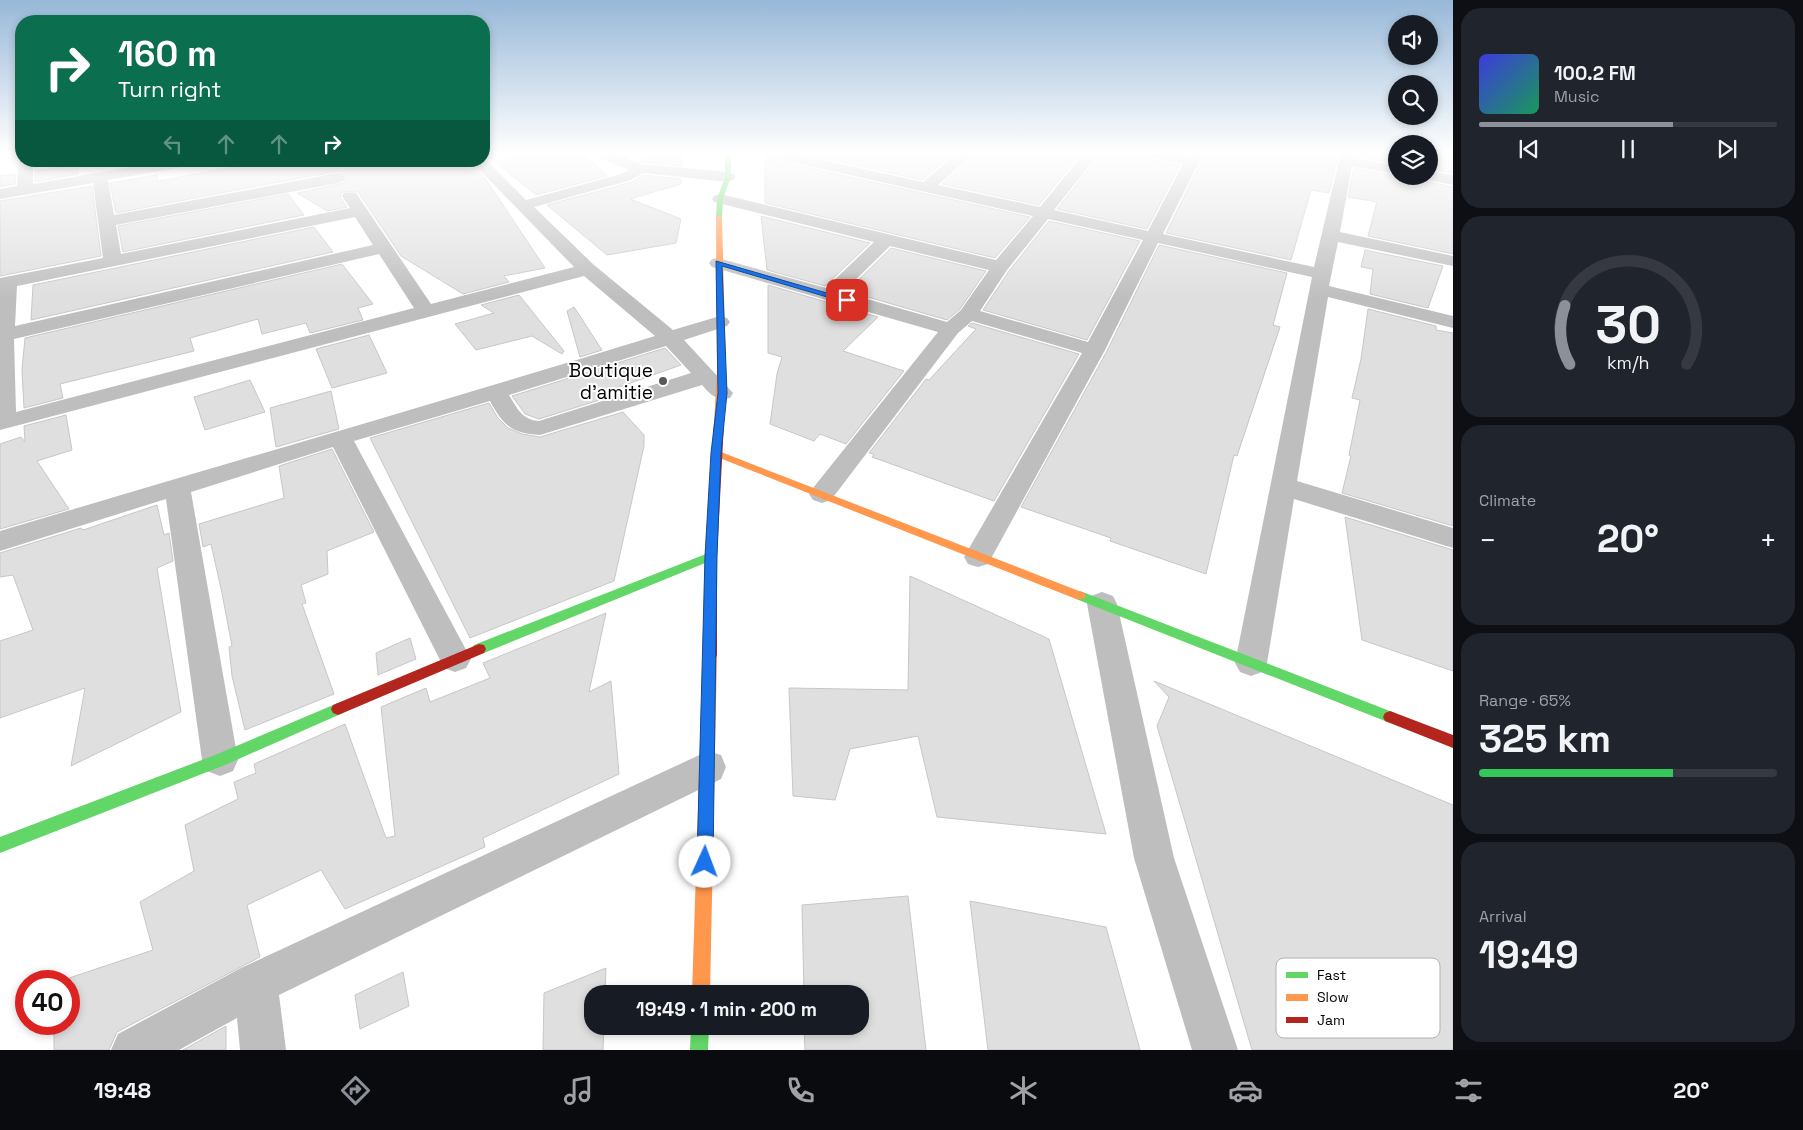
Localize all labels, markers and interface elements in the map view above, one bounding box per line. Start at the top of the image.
map controls [1388,15,1438,185]
button: sound [1388,15,1438,65]
text: 160 m [118,32,217,76]
icon: right [35,35,100,100]
text: 100.2 FM [1554,61,1636,86]
text: Turn right [118,75,221,103]
button: search [1388,75,1438,125]
text: Music [1554,86,1600,107]
icon: left [159,130,187,158]
icon: ahead [212,130,240,158]
icon: ahead [265,130,293,158]
icon: right [318,130,346,158]
button: layers [1388,135,1438,185]
icon: previous [1515,135,1543,163]
icon: pause [1614,135,1642,163]
icon: next [1713,135,1741,163]
pin [826,279,868,321]
icon: arrive [833,286,861,314]
text: 30 [1595,292,1661,358]
text: km/h [1607,351,1649,374]
place label: Boutique d'amitie [569,358,653,405]
marker: Boutique d'amitie [657,375,669,387]
text: Climate [1479,490,1536,511]
text: 20° [1597,515,1659,563]
text: − [1479,522,1496,558]
text: + [1760,522,1777,558]
text: Range · 65% [1479,690,1571,711]
text: 325 km [1479,715,1611,763]
position arrow [678,835,730,887]
text: Arrival [1479,906,1527,927]
text: 19:49 [1479,931,1579,979]
legend [1276,958,1440,1038]
text: Fast [1317,966,1346,984]
speed limit sign: 40 [15,970,80,1035]
text: Slow [1317,988,1349,1006]
text: 19:49 · 1 min · 200 m [636,997,817,1022]
text: Jam [1317,1011,1345,1029]
icon: directions [338,1073,373,1108]
icon: music [561,1073,596,1108]
icon: phone [783,1073,818,1108]
icon: climate [1006,1073,1041,1108]
icon: car [1228,1073,1263,1108]
icon: filters [1451,1073,1486,1108]
text: 19:48 [94,1076,151,1104]
text: 20° [1673,1076,1709,1104]

